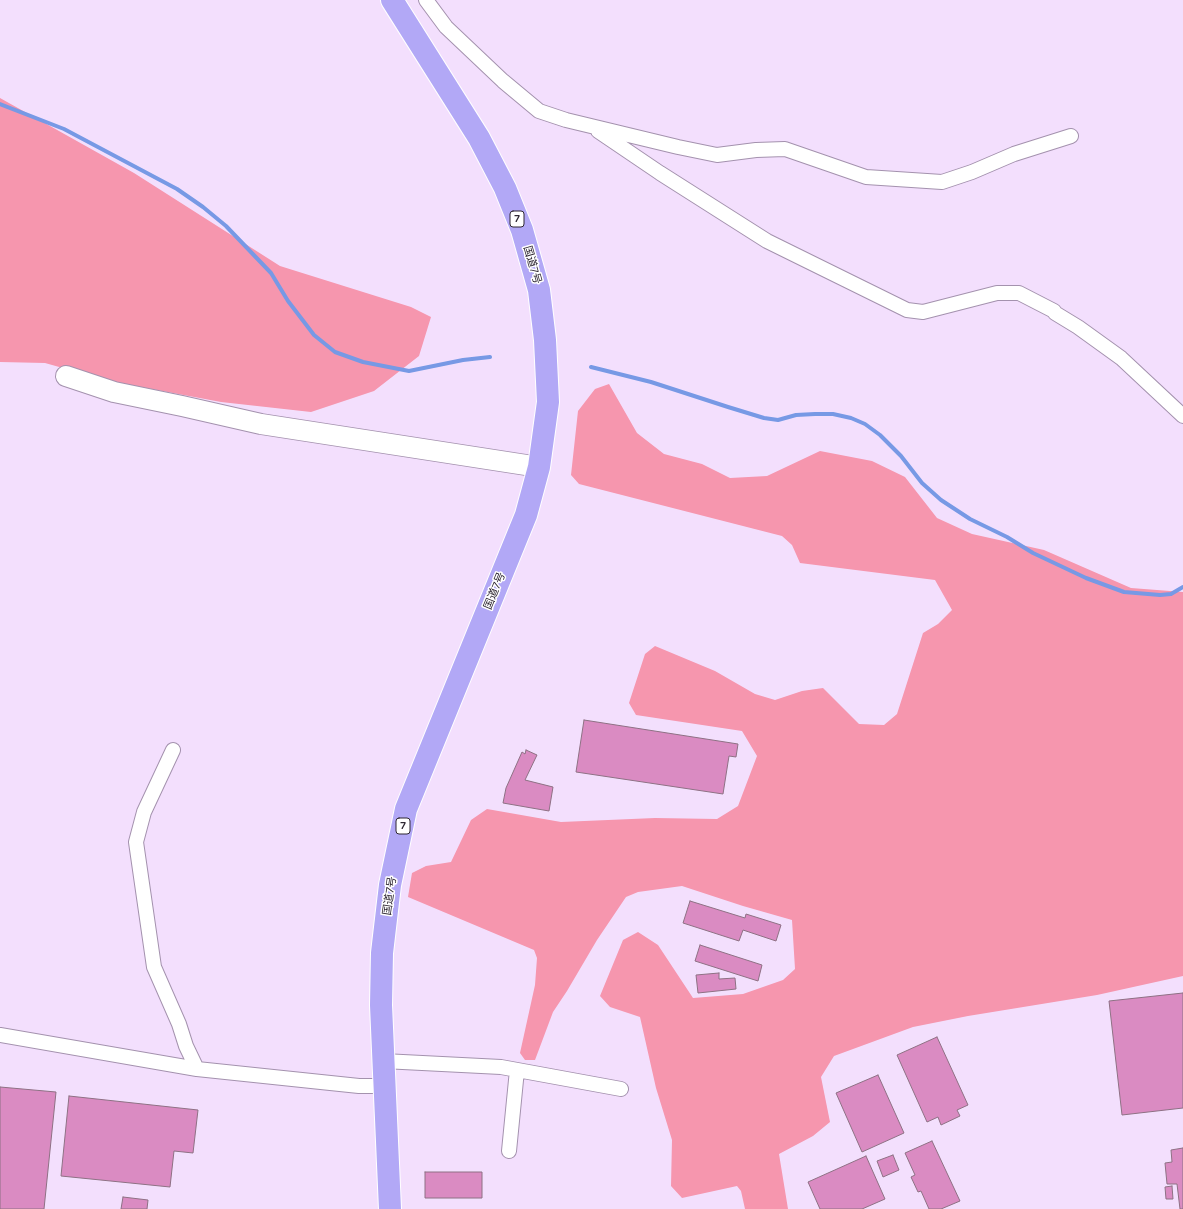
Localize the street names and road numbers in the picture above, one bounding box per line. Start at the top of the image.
road number: 7 [510,211,524,227]
street label: 国道7号 [520,244,544,286]
street label: 国道7号 [482,570,508,612]
road number: 7 [396,818,410,834]
street label: 国道7号 [381,876,399,916]

